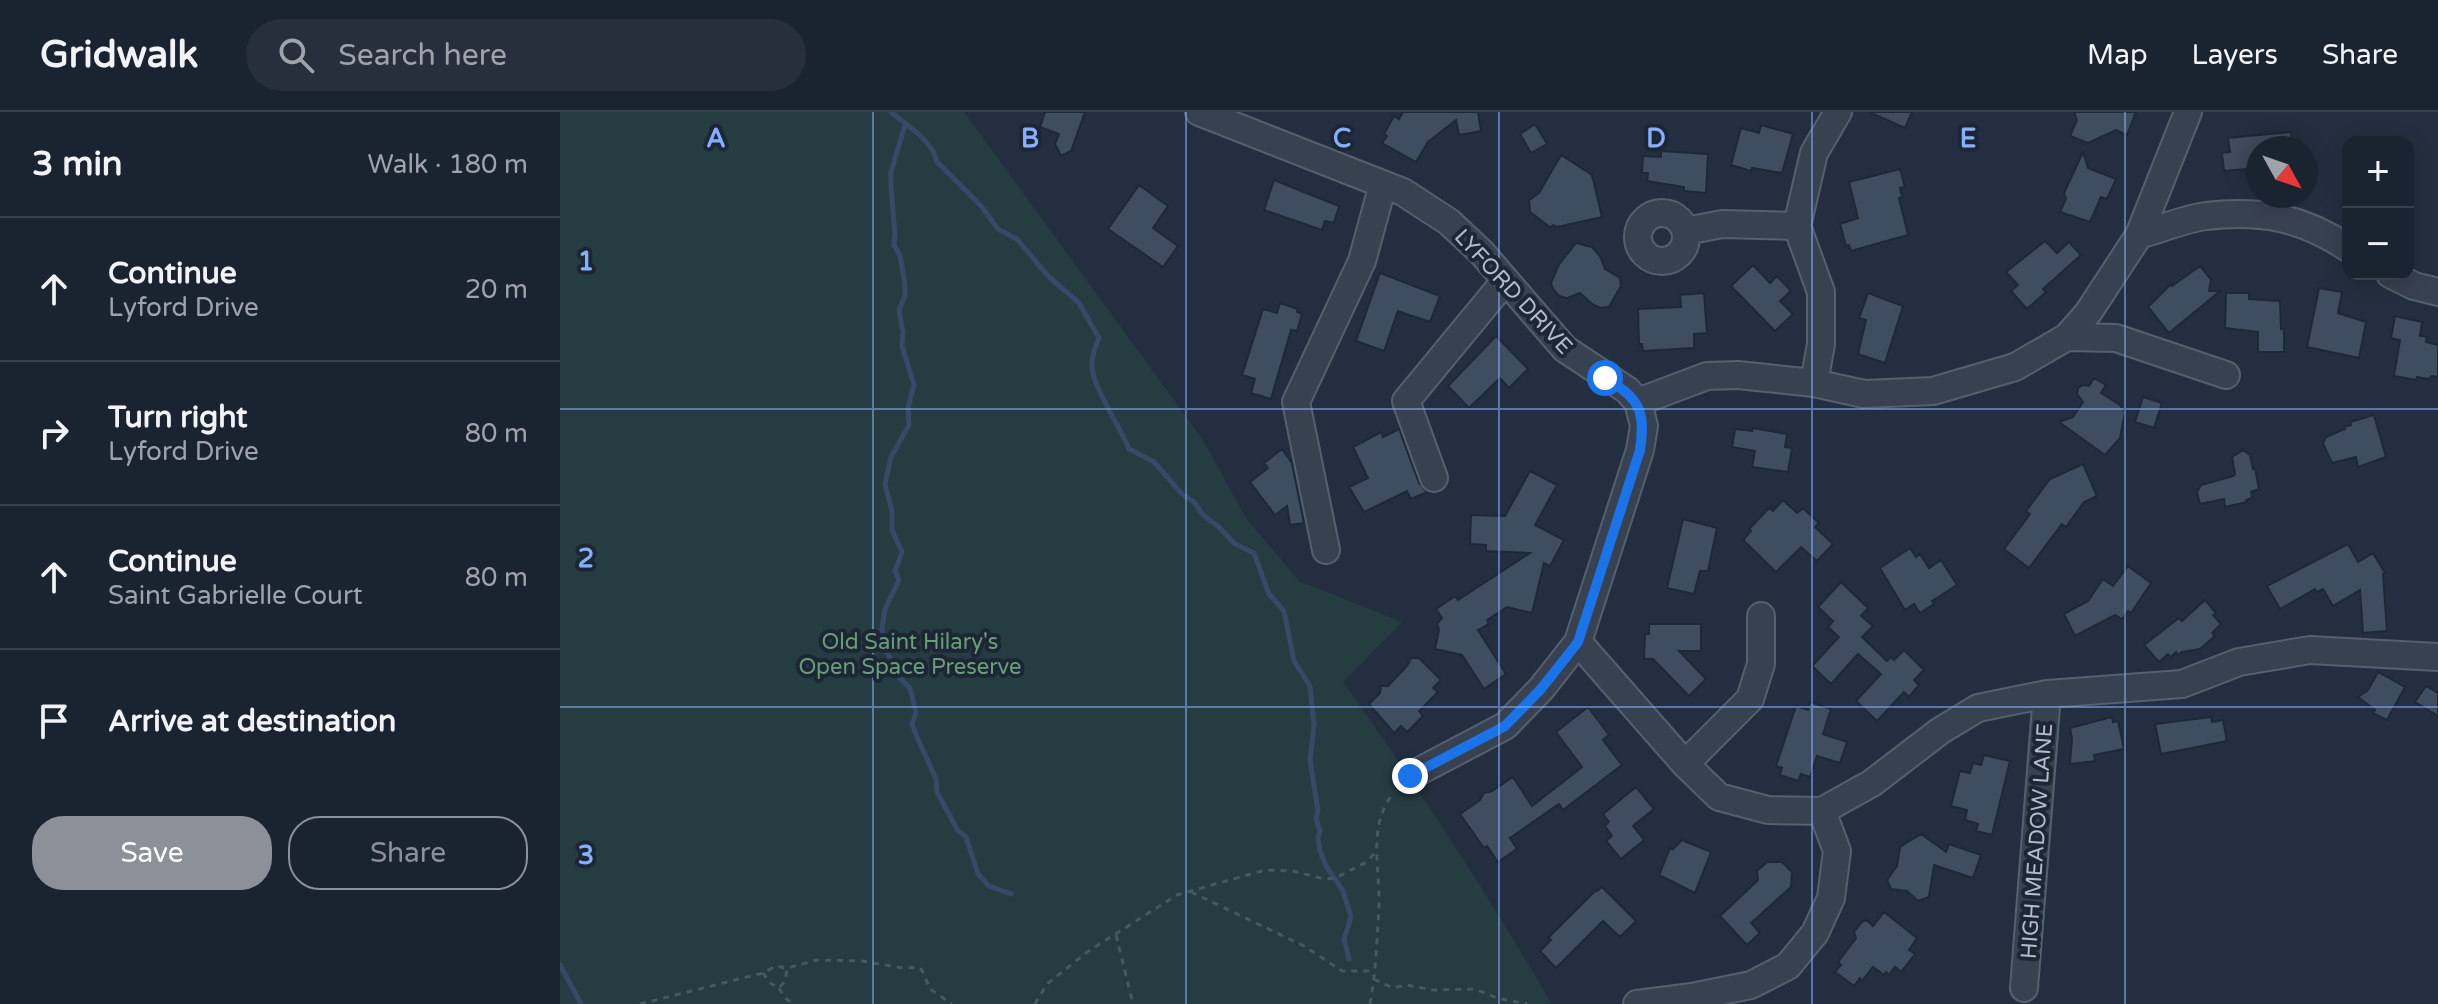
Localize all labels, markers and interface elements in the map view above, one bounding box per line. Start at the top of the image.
search box [246,19,806,91]
text: Gridwalk [40,32,198,78]
icon: search [274,33,318,77]
text: Search here [338,37,507,74]
text: Map [2087,38,2148,72]
text: Layers [2192,38,2278,72]
text: Share [2322,38,2398,72]
text: A [706,123,726,154]
text: B [1021,123,1039,154]
text: C [1333,123,1351,154]
text: D [1646,123,1666,154]
text: E [1960,123,1976,154]
north arrow [2246,136,2318,208]
map controls [2342,136,2414,280]
button: + [2342,136,2414,208]
text: 3 min [32,144,123,185]
text: Walk · 180 m [368,149,528,180]
button: − [2342,208,2414,280]
street label: LYFORD DRIVE [1449,224,1578,360]
text: 1 [578,246,594,277]
text: Continue [108,255,237,292]
icon: ahead [32,267,76,311]
text: 20 m [465,274,528,305]
text: Lyford Drive [108,292,259,323]
route start [1587,360,1623,396]
text: Turn right [108,399,248,436]
icon: right [32,411,76,455]
text: 80 m [465,418,528,449]
text: Lyford Drive [108,436,259,467]
text: Continue [108,543,237,580]
text: 2 [578,543,594,574]
icon: ahead [32,555,76,599]
text: 80 m [465,562,528,593]
text: Saint Gabrielle Court [108,580,363,611]
park label: Old Saint Hilary's Open Space Preserve [798,629,1022,680]
icon: arrive [32,699,76,743]
text: Arrive at destination [108,703,396,740]
street label: HIGH MEADOW LANE [2016,722,2058,960]
route end [1392,758,1428,794]
button: Save [32,816,272,890]
button: Share [288,816,528,890]
text: 3 [578,840,594,871]

